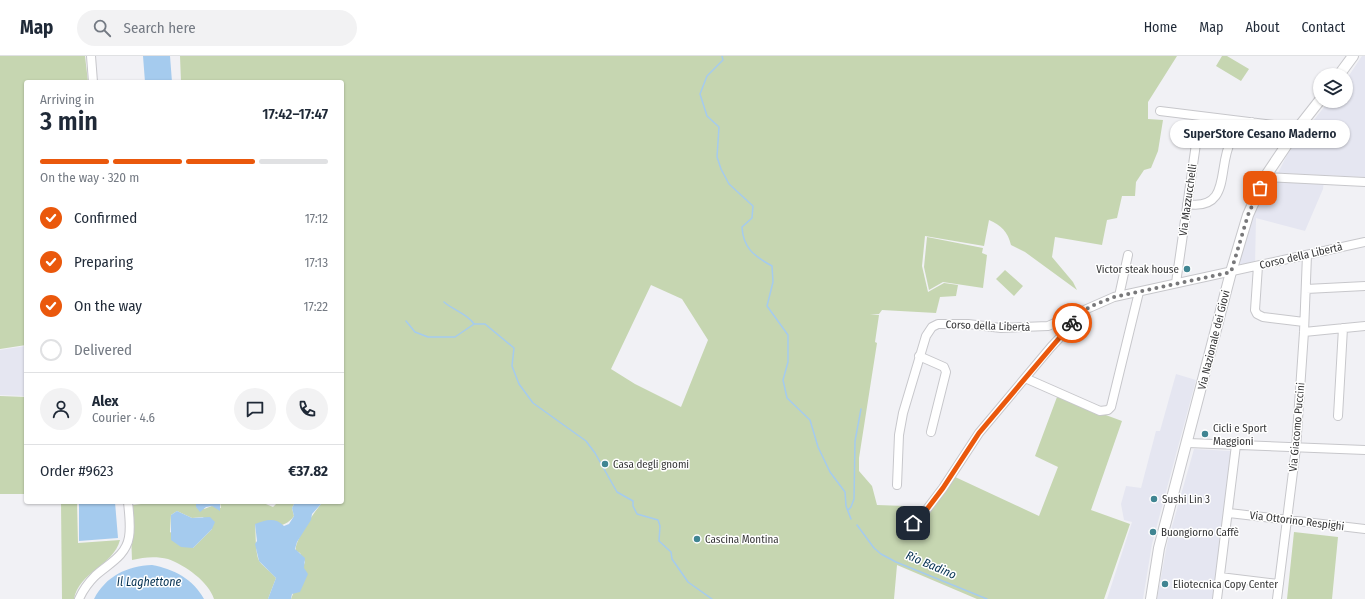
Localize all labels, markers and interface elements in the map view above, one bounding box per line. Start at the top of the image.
search box [77,10,357,46]
text: Map [20,16,53,39]
icon: search [91,17,113,39]
text: Search here [123,19,196,37]
text: Home [1144,19,1177,36]
text: Map [1199,19,1223,36]
text: About [1245,19,1280,36]
text: Contact [1302,19,1345,36]
map controls [1313,68,1353,108]
button: layers [1313,68,1353,108]
text: Arriving in [40,92,94,107]
text: 17:42–17:47 [262,105,328,123]
text: 3 min [40,106,98,137]
callout: SuperStore Cesano Maderno [1170,120,1350,148]
text: SuperStore Cesano Maderno [1184,126,1336,141]
street label: Via Mazzucchelli [1176,163,1200,237]
text: On the way · 320 m [40,170,139,185]
pin [1243,171,1277,205]
icon: bag [1249,177,1271,199]
icon: check [40,207,62,229]
text: Confirmed [74,209,137,227]
text: 17:12 [305,211,328,226]
street label: Corso della Libertà [1258,240,1344,272]
icon: check [40,251,62,273]
text: Preparing [74,253,133,271]
text: 17:13 [305,255,328,270]
place label: Victor steak house [1096,263,1179,276]
marker: Victor steak house [1182,264,1192,274]
street label: Via Nazionale dei Giovi [1195,289,1233,391]
icon: check [40,295,62,317]
text: On the way [74,297,142,315]
text: 17:22 [303,299,328,314]
courier [1052,303,1092,343]
icon: bike [1061,312,1083,334]
street label: Corso della Libertà [945,318,1031,334]
text: Delivered [74,341,132,359]
street label: Via Giacomo Puccini [1287,382,1307,472]
button: person [40,388,82,430]
button: chat [234,388,276,430]
button: phone [286,388,328,430]
text: Alex [92,392,119,410]
text: Courier · 4.6 [92,410,155,425]
place label: Cicli e Sport Maggioni [1213,422,1267,448]
marker: Cicli e Sport Maggioni [1200,429,1210,439]
place label: Casa degli gnomi [613,458,689,471]
marker: Casa degli gnomi [600,459,610,469]
text: Order #9623 [40,462,113,480]
text: €37.82 [288,462,328,480]
place label: Sushi Lin 3 [1162,493,1210,506]
marker: Sushi Lin 3 [1149,494,1159,504]
pin [896,506,930,540]
street label: Via Ottorino Respighi [1249,509,1345,533]
icon: home [902,512,924,534]
place label: Buongiorno Caffè [1161,526,1239,539]
marker: Buongiorno Caffè [1148,527,1158,537]
place label: Cascina Montina [705,533,779,546]
marker: Cascina Montina [692,534,702,544]
water label: Rio Badino [904,548,958,582]
water label: Il Laghettone [117,575,181,589]
place label: Eliotecnica Copy Center [1173,578,1278,591]
marker: Eliotecnica Copy Center [1160,579,1170,589]

